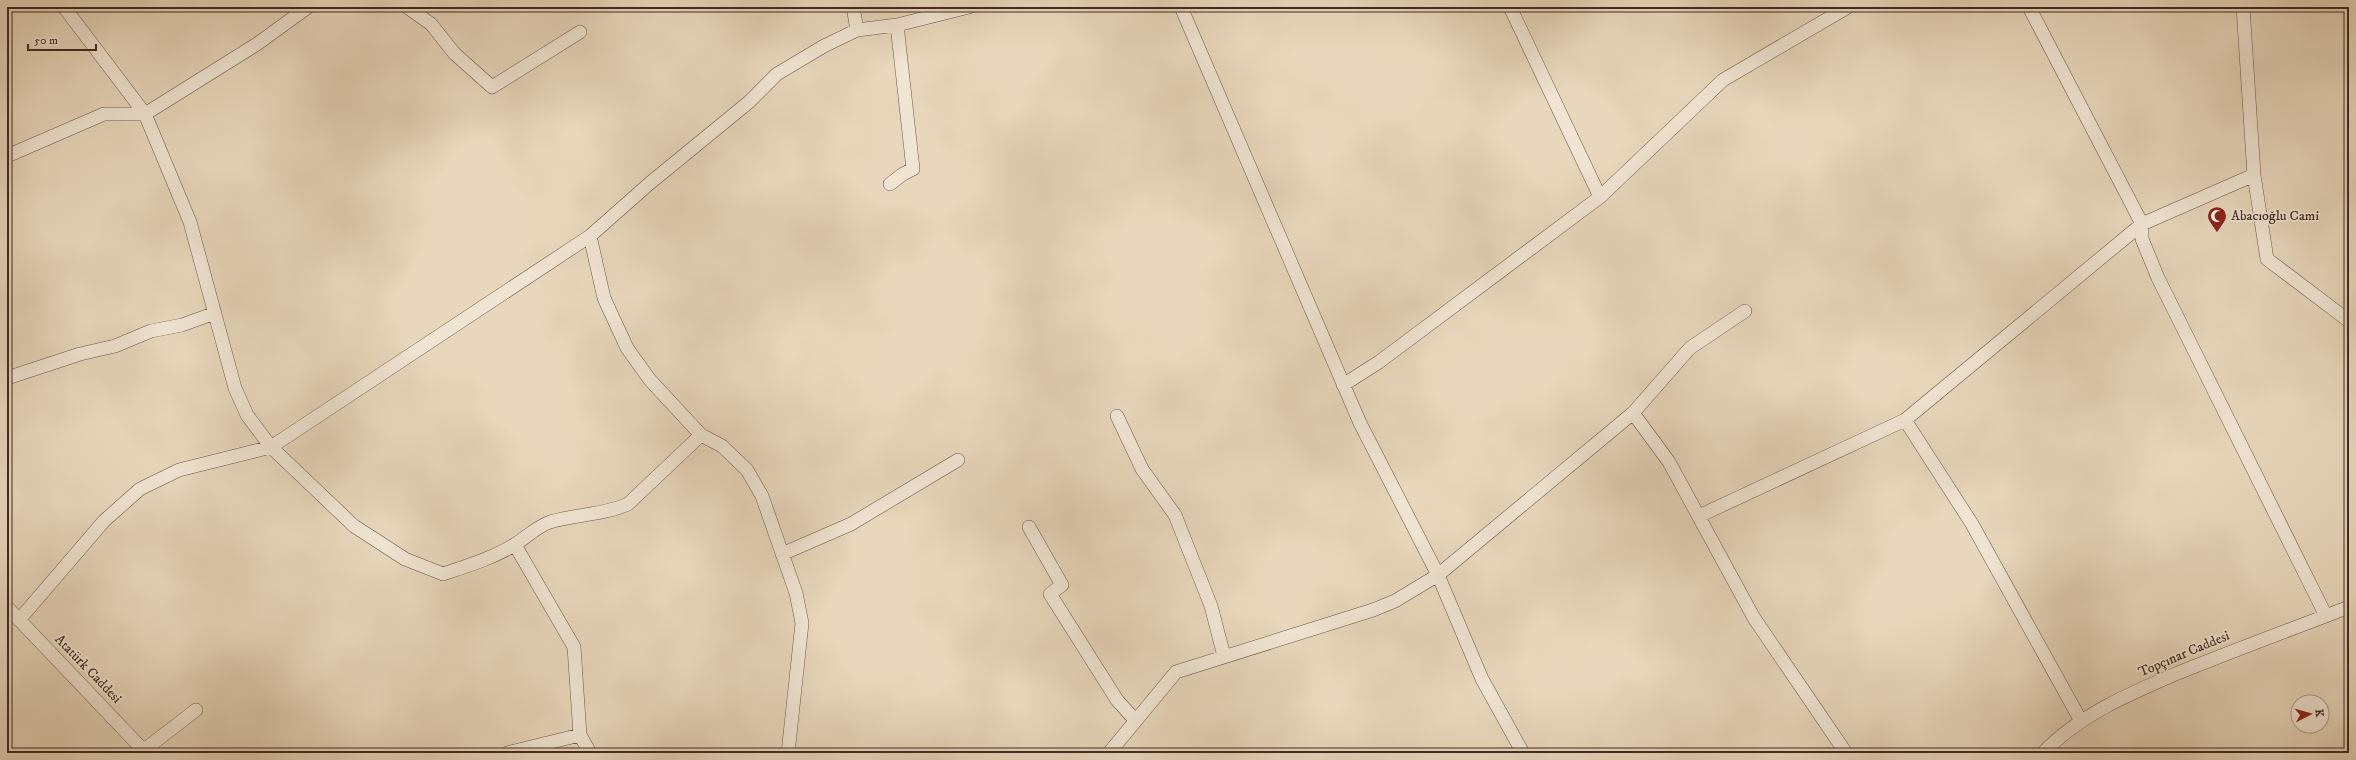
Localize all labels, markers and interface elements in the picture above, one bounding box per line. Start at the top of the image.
scale bar [28,26,96,52]
text: 50 m [34,33,58,48]
mosque icon: Abacıoğlu Cami [2206,205,2228,233]
place label: Abacıoğlu Cami [2231,207,2319,225]
street label: Topçınar Caddesi [2136,627,2233,681]
street label: Atatürk Caddesi [51,631,126,708]
north arrow [2290,694,2330,734]
text: K [2312,708,2326,718]

